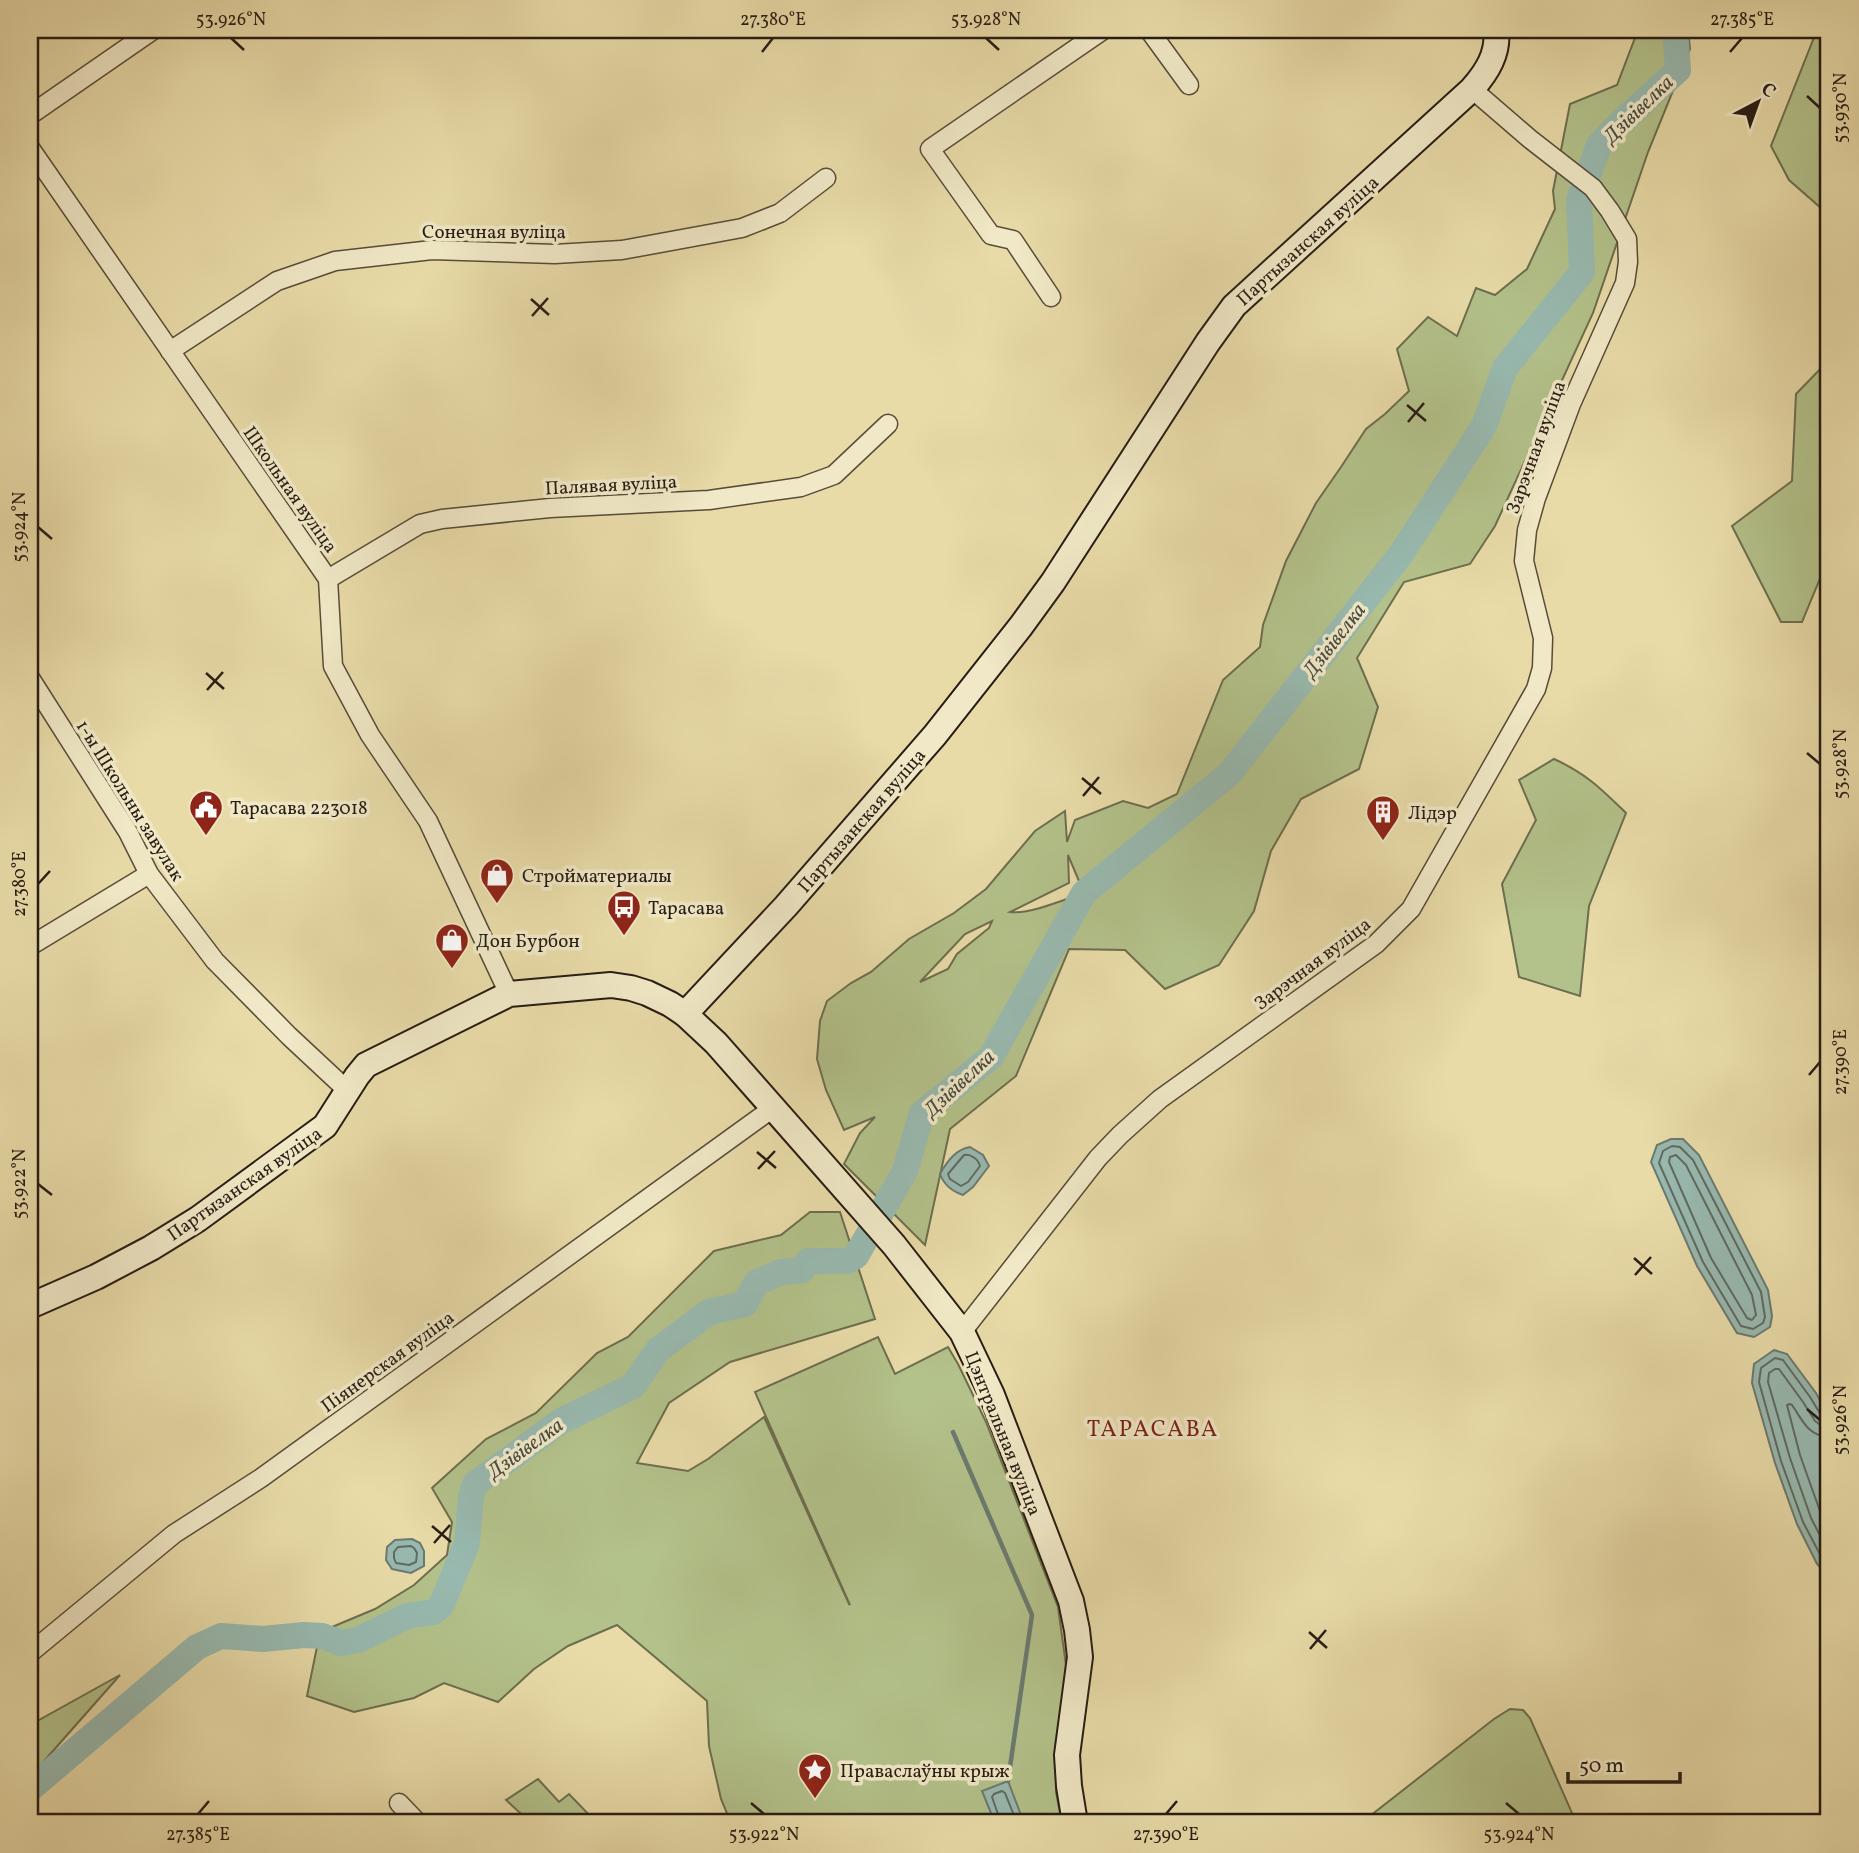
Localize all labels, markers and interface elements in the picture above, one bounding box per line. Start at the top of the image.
text: 53.926°N [196,8,266,33]
text: 27.380°E [740,8,806,33]
text: 53.928°N [951,8,1021,33]
text: 27.385°E [1710,8,1774,33]
north arrow [1722,66,1792,136]
water label: Дзівівелка [1596,69,1681,152]
text: 53.930°N [1829,73,1854,143]
text: С [1755,77,1781,104]
street label: Партызанская вуліца [1231,170,1385,313]
street label: Сонечная вуліца [422,220,566,246]
street label: Зарэчная вуліца [1501,377,1573,518]
street label: Школьная вуліца [236,422,343,559]
street label: Палявая вуліца [544,470,678,502]
text: 53.924°N [8,492,33,562]
water label: Дзівівелка [1296,598,1374,686]
street label: 1-ы Школьны завулак [69,715,190,887]
text: 53.928°N [1829,729,1854,799]
street label: Партызанская вуліца [792,743,933,899]
public building icon: Тарасава 223018 [187,788,225,837]
building icon: Лідэр [1364,793,1402,842]
place label: Тарасава 223018 [230,796,368,822]
place label: Лідэр [1408,801,1457,827]
text: 27.380°E [8,851,33,917]
shop icon: Стройматериалы [478,856,516,905]
place label: Стройматериалы [522,864,672,890]
bus stop icon: Тарасава [605,888,643,937]
place label: Тарасава [648,896,724,922]
street label: Зарэчная вуліца [1249,912,1377,1017]
shop icon: Дон Бурбон [433,921,471,970]
place label: Дон Бурбон [476,929,580,955]
text: 27.390°E [1829,1029,1854,1095]
water label: Дзівівелка [917,1044,1002,1126]
street label: Партызанская вуліца [162,1121,328,1248]
text: 53.922°N [8,1149,33,1219]
street label: Піянерская вуліца [316,1305,460,1420]
street label: Цэнтральная вуліца [957,1348,1047,1520]
text: 53.926°N [1829,1385,1854,1455]
water label: Дзівівелка [480,1412,570,1488]
district label: ТАРАСАВА [1087,1414,1219,1446]
scale bar [1568,1741,1680,1785]
place icon: Праваслаўны крыж [796,1751,834,1800]
text: 50 m [1579,1752,1624,1781]
place label: Праваслаўны крыж [840,1759,1010,1785]
text: 27.385°E [166,1823,230,1848]
text: 53.922°N [729,1823,799,1848]
text: 27.390°E [1133,1823,1199,1848]
text: 53.924°N [1484,1823,1554,1848]

